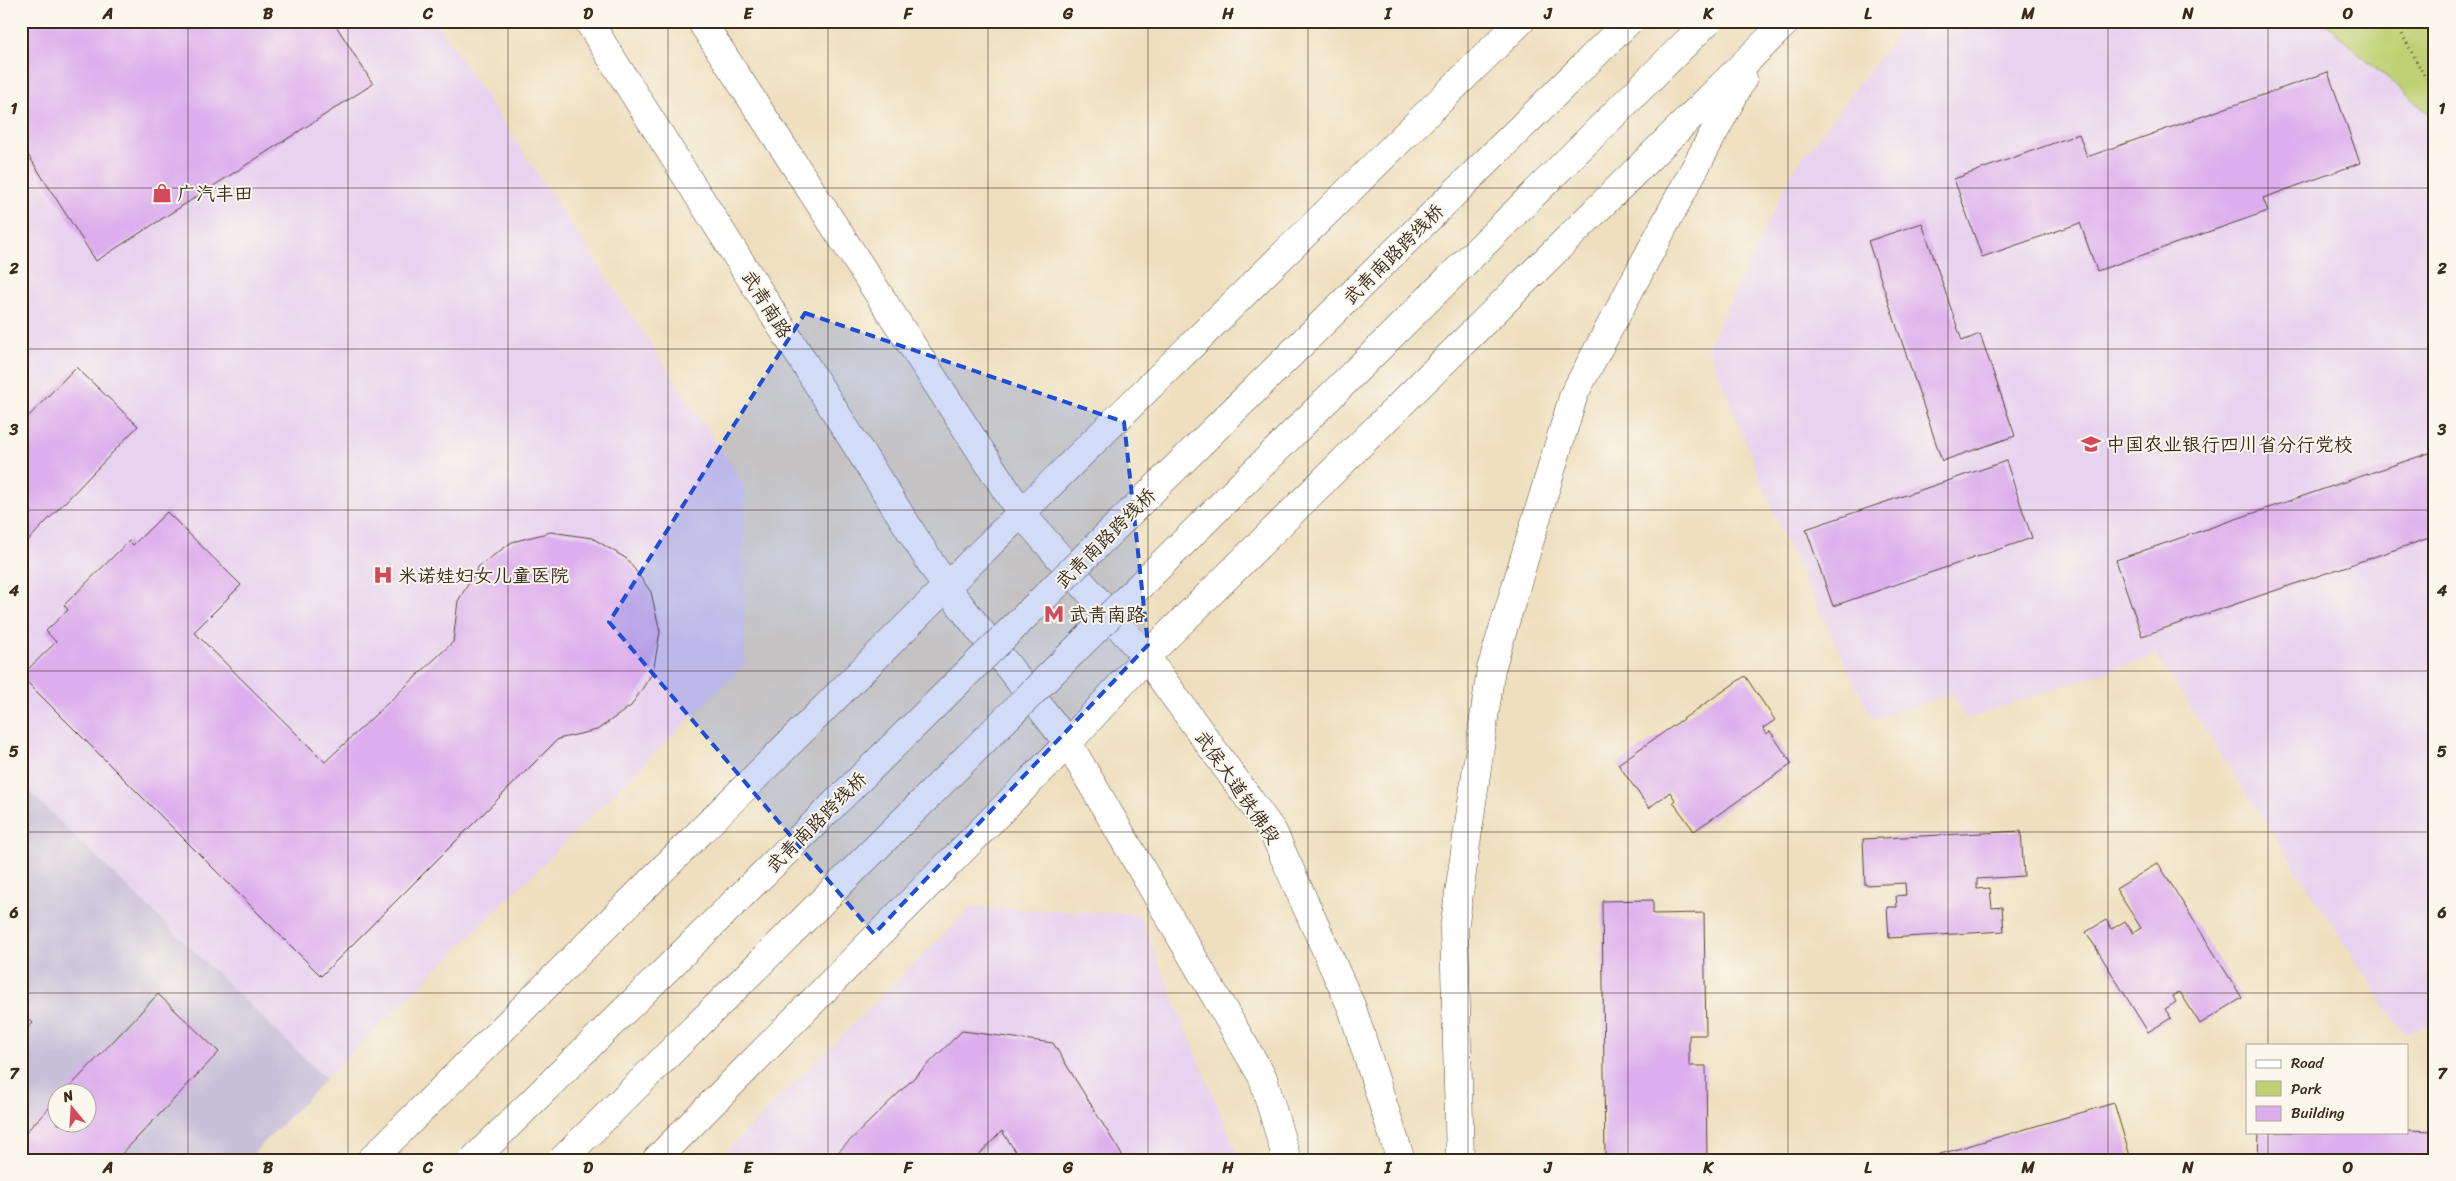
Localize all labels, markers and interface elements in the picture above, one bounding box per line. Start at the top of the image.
text: A [102,0,113,28]
text: B [263,0,274,28]
text: C [422,0,434,28]
text: D [583,0,593,28]
text: E [744,0,754,28]
text: F [903,0,914,28]
text: G [1062,0,1074,28]
text: H [1221,0,1234,28]
text: I [1384,0,1393,28]
text: J [1543,0,1553,28]
text: K [1702,0,1714,28]
text: L [1864,0,1872,28]
text: M [2020,0,2035,28]
text: N [2181,0,2194,28]
text: O [2342,0,2354,28]
text: 1 [11,94,18,123]
text: 1 [2439,94,2446,123]
place label: 广汽丰田 [177,177,253,210]
shop icon: 广汽丰田 [151,182,173,204]
street label: 武青南路跨线桥 [1335,196,1452,313]
text: 2 [8,254,19,283]
text: 2 [2436,254,2447,283]
street label: 武青南路 [732,263,801,345]
text: 3 [9,415,19,444]
text: 3 [2437,415,2447,444]
place label: 中国农业银行四川省分行党校 [2106,428,2353,461]
school or university icon: 中国农业银行四川省分行党校 [2080,433,2102,455]
street label: 武青南路跨线桥 [1047,480,1164,597]
place label: 米诺娃妇女儿童医院 [398,559,569,592]
hospital icon: 米诺娃妇女儿童医院 [372,564,394,586]
text: 4 [8,576,19,605]
text: 4 [2436,576,2447,605]
place label: 武青南路 [1069,598,1145,631]
metro station icon: 武青南路 [1043,603,1065,625]
street label: 武侯大道铁佛段 [1186,723,1289,851]
text: 5 [9,737,19,766]
text: 5 [2437,737,2447,766]
street label: 武青南路跨线桥 [758,764,875,881]
text: 6 [8,898,19,927]
text: 6 [2436,898,2447,927]
legend [2246,1044,2408,1134]
text: Road [2291,1050,2324,1076]
text: 7 [9,1059,20,1088]
text: 7 [2437,1059,2448,1088]
text: Park [2291,1076,2322,1102]
text: N [59,1083,77,1110]
north arrow [48,1084,98,1134]
text: Building [2291,1100,2345,1126]
text: A [102,1153,113,1181]
text: B [263,1153,274,1181]
text: C [422,1153,434,1181]
text: D [583,1153,593,1181]
text: E [744,1153,754,1181]
text: F [903,1153,914,1181]
text: G [1062,1153,1074,1181]
text: H [1221,1153,1234,1181]
text: I [1384,1153,1393,1181]
text: J [1543,1153,1553,1181]
text: K [1702,1153,1714,1181]
text: L [1864,1153,1872,1181]
text: M [2020,1153,2035,1181]
text: N [2181,1153,2194,1181]
text: O [2342,1153,2354,1181]

